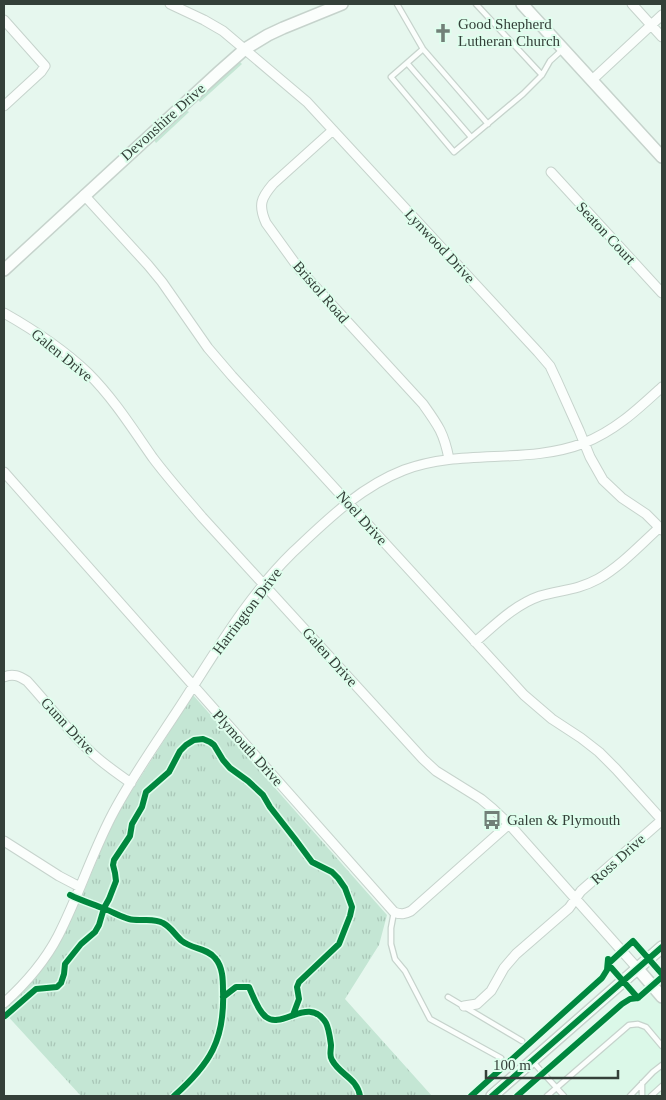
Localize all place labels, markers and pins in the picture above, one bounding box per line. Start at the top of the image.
place label: Good Shepherd Lutheran Church [458,16,561,49]
church icon: Good Shepherd Lutheran Church [432,22,454,44]
bus stop icon: Galen & Plymouth [481,809,503,831]
place label: Galen & Plymouth [507,812,621,828]

